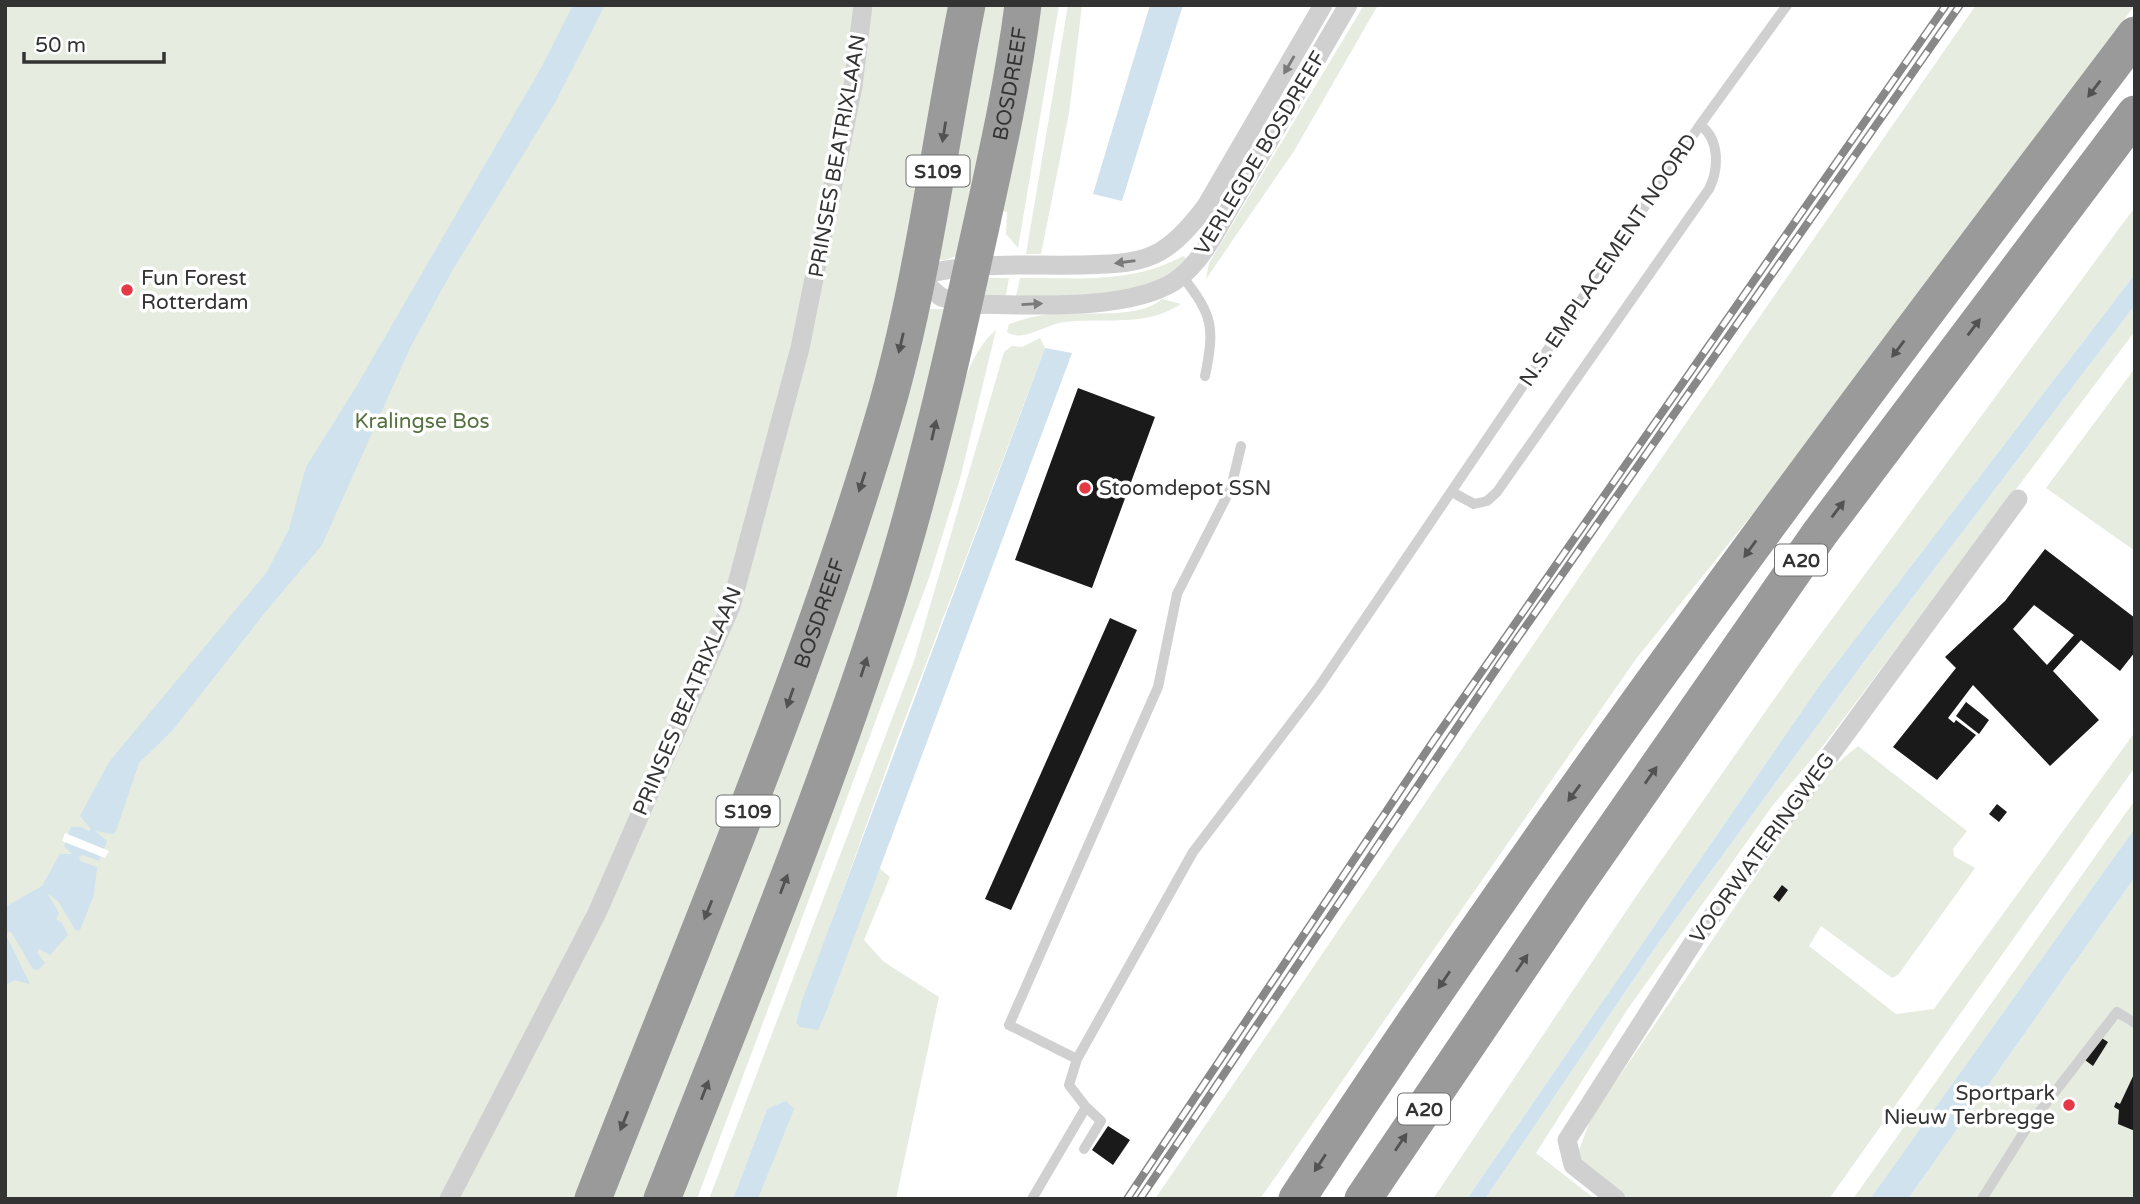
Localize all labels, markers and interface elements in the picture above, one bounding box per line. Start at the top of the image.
scale bar [24,21,164,65]
street label: BOSDREEF [988,25,1033,143]
text: 50 m [35,33,86,58]
street label: PRINSES BEATRIXLAAN [804,33,871,280]
street label: VERLEGDE BOSDREEF [1190,46,1331,260]
one-way arrow [1283,55,1295,74]
one-way arrow [2086,80,2101,98]
one-way arrow [939,121,950,143]
street label: N.S. EMPLACEMENT NOORD [1514,129,1703,391]
road number: S109 [906,155,970,186]
one-way arrow [1113,257,1135,268]
place label: Fun Forest Rotterdam [141,266,248,315]
marker: Fun Forest Rotterdam [119,282,135,298]
one-way arrow [1022,298,1044,309]
one-way arrow [1967,317,1981,336]
one-way arrow [895,332,906,354]
one-way arrow [1891,340,1905,358]
park label: Kralingse Bos [354,409,490,434]
one-way arrow [929,419,940,441]
one-way arrow [856,472,867,493]
place label: Stoomdepot SSN [1099,476,1271,501]
marker: Stoomdepot SSN [1077,480,1093,496]
one-way arrow [1831,500,1845,518]
one-way arrow [1743,540,1757,558]
road number: A20 [1775,544,1827,576]
street label: BOSDREEF [789,555,851,672]
street label: PRINSES BEATRIXLAAN [628,583,747,819]
one-way arrow [860,657,870,678]
one-way arrow [784,687,795,708]
street label: VOORWATERINGWEG [1685,748,1840,948]
one-way arrow [1644,766,1658,784]
one-way arrow [1567,784,1581,802]
road number: S109 [716,796,780,826]
one-way arrow [779,874,790,895]
one-way arrow [703,900,714,921]
one-way arrow [1516,953,1529,973]
one-way arrow [1437,971,1451,989]
one-way arrow [700,1079,711,1100]
place label: Sportpark Nieuw Terbregge [1884,1081,2055,1130]
road number: A20 [1398,1093,1450,1124]
marker: Sportpark Nieuw Terbregge [2061,1097,2077,1113]
one-way arrow [618,1111,629,1132]
one-way arrow [1395,1132,1408,1152]
one-way arrow [1313,1154,1327,1172]

